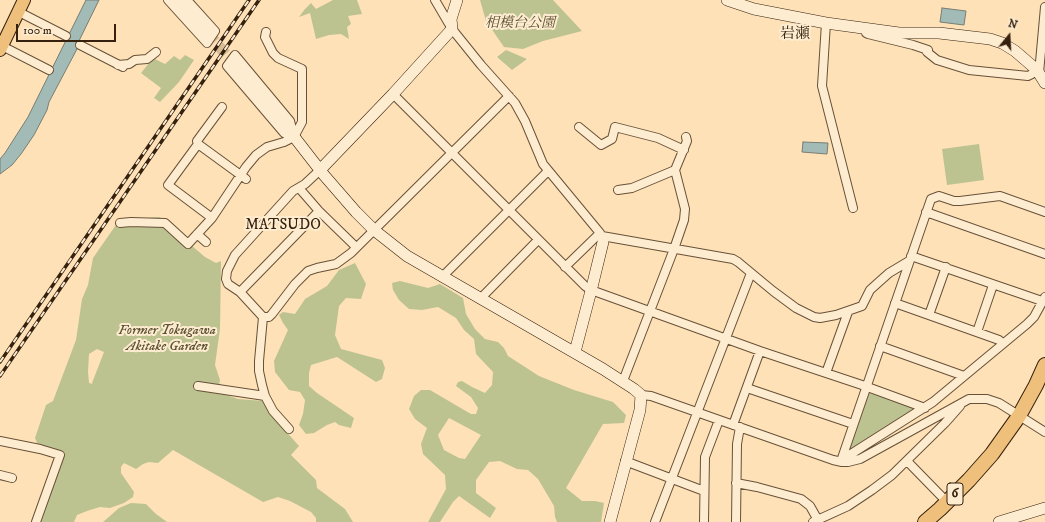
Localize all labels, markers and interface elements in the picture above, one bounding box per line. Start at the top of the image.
scale bar [18,16,118,42]
park label: 相模台公園 [485,16,555,32]
north arrow [989,16,1029,56]
text: N [1006,17,1019,33]
text: 100 m [23,23,52,38]
district label: 岩瀬 [780,26,810,44]
district label: MATSUDO [242,217,324,235]
park label: Former Tokugawa Akitake Garden [118,323,216,356]
road number: 6 [947,483,963,505]

